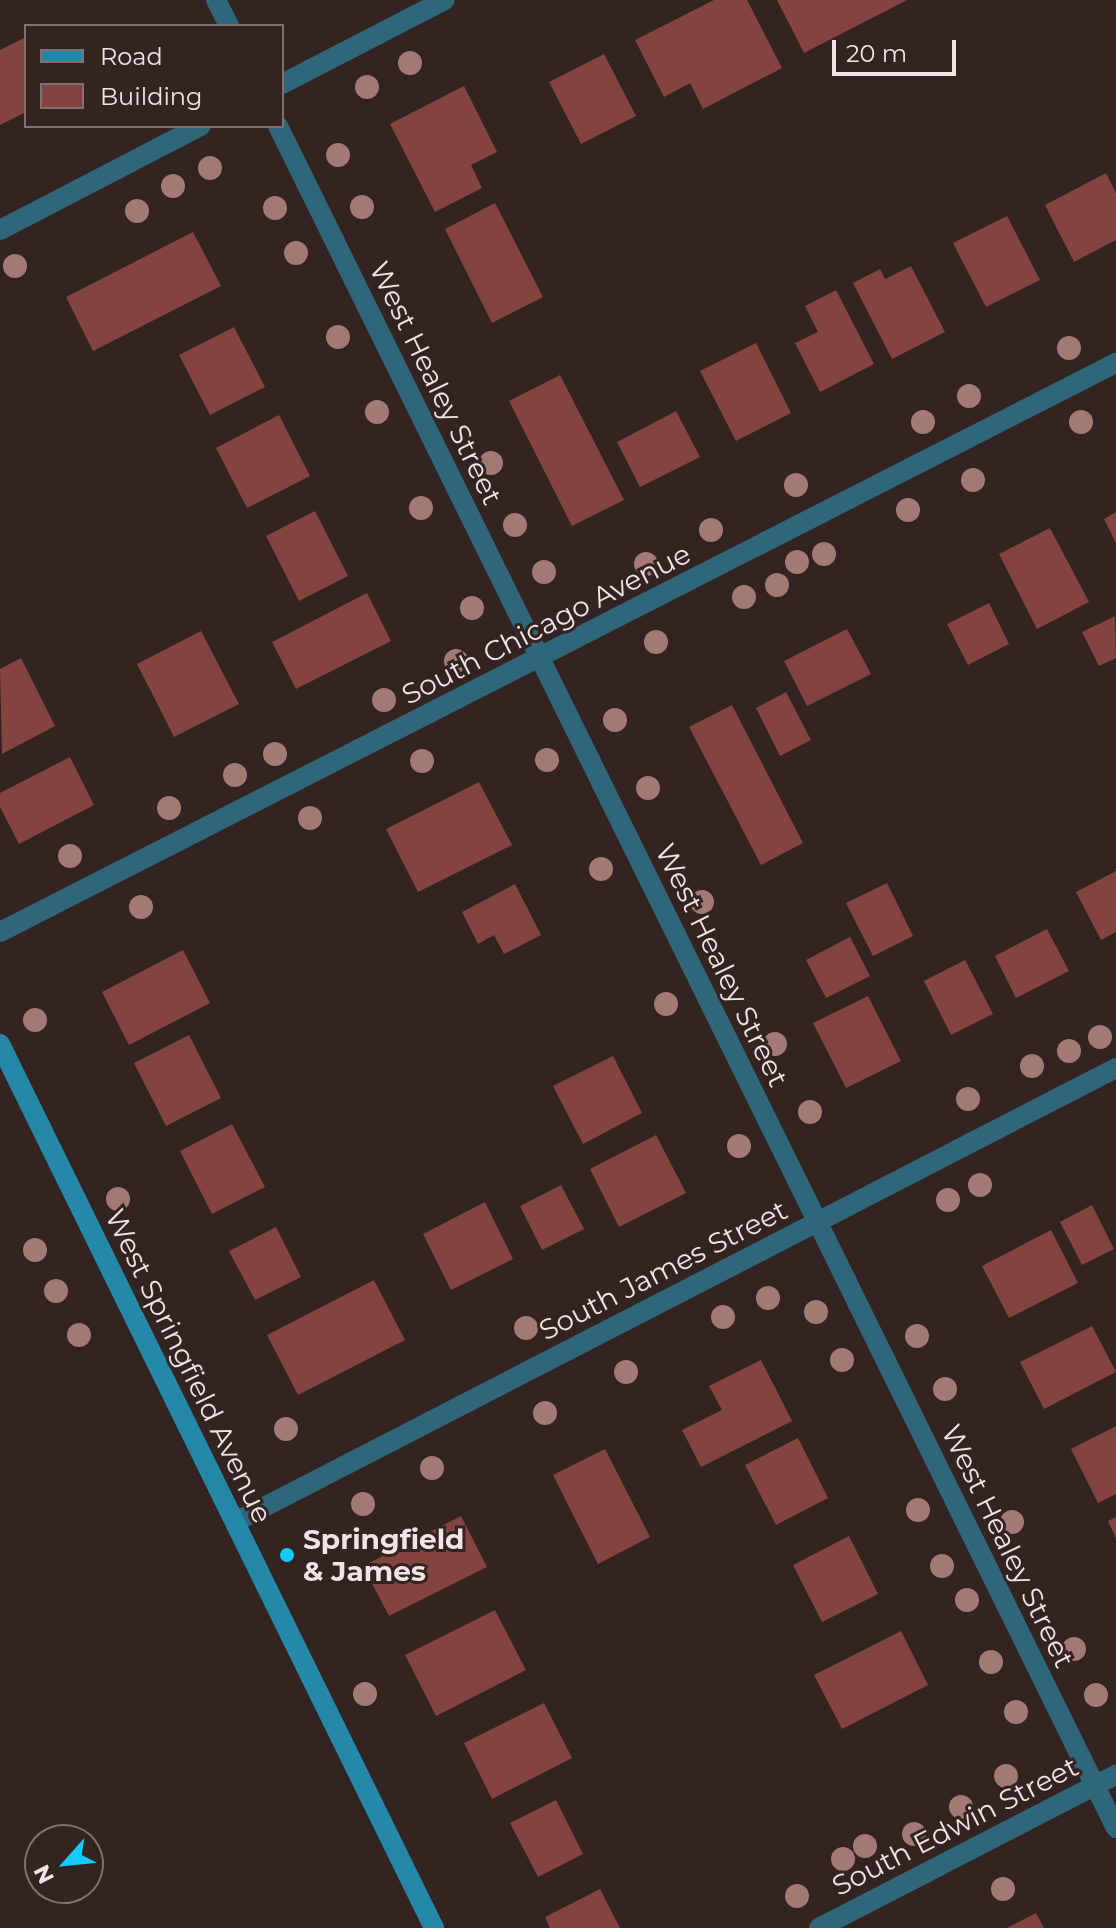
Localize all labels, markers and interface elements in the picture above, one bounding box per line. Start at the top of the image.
legend [24,24,284,128]
scale bar [836,24,960,74]
text: 20 m [846,39,907,68]
text: Road [100,42,163,71]
text: Building [100,82,203,111]
street label: West Healey Street [363,256,509,510]
street label: South Chicago Avenue [396,536,696,712]
street label: West Healey Street [649,838,795,1092]
street label: South James Street [533,1193,793,1347]
street label: West Springfield Avenue [98,1204,280,1528]
street label: West Healey Street [935,1419,1081,1673]
place label: Springfield & James [303,1522,464,1588]
marker: Springfield & James [278,1546,296,1564]
street label: South Edwin Street [826,1749,1084,1903]
north arrow [24,1824,104,1904]
text: N [28,1860,60,1888]

